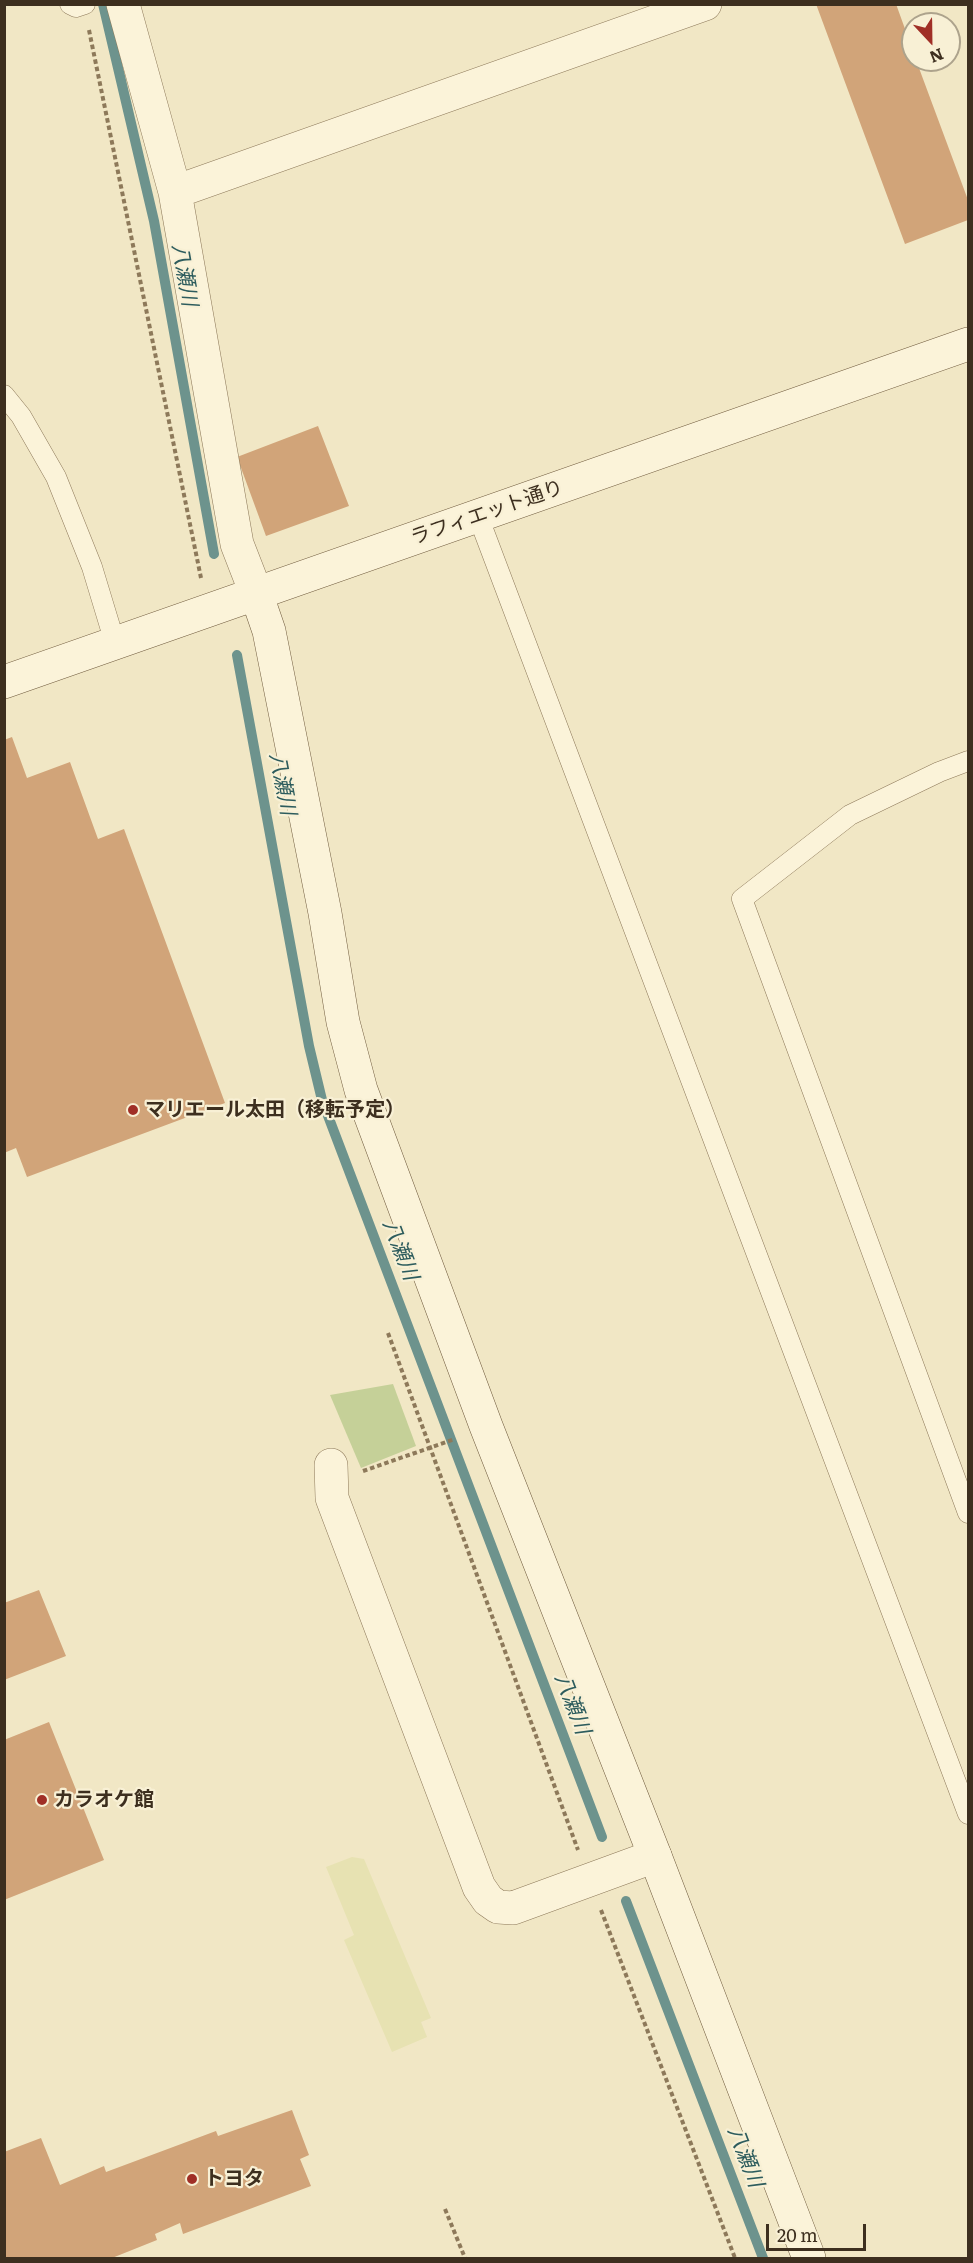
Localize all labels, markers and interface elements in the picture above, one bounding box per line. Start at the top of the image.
north arrow [901,12,961,72]
text: N [926,43,948,70]
water label: 八瀬川 [166,242,202,308]
street label: ラフィエット通り [407,476,567,550]
water label: 八瀬川 [264,751,300,817]
place label: マリエール太田（移転予定） [145,1098,405,1122]
marker: マリエール太田（移転予定） [126,1103,140,1117]
water label: 八瀬川 [377,1216,423,1284]
water label: 八瀬川 [549,1670,595,1738]
place label: カラオケ館 [54,1788,154,1812]
marker: カラオケ館 [35,1793,49,1807]
water label: 八瀬川 [722,2123,768,2191]
place label: トヨタ [204,2167,264,2191]
marker: トヨタ [185,2172,199,2186]
scale bar [769,2212,870,2250]
text: 20 m [777,2221,818,2248]

